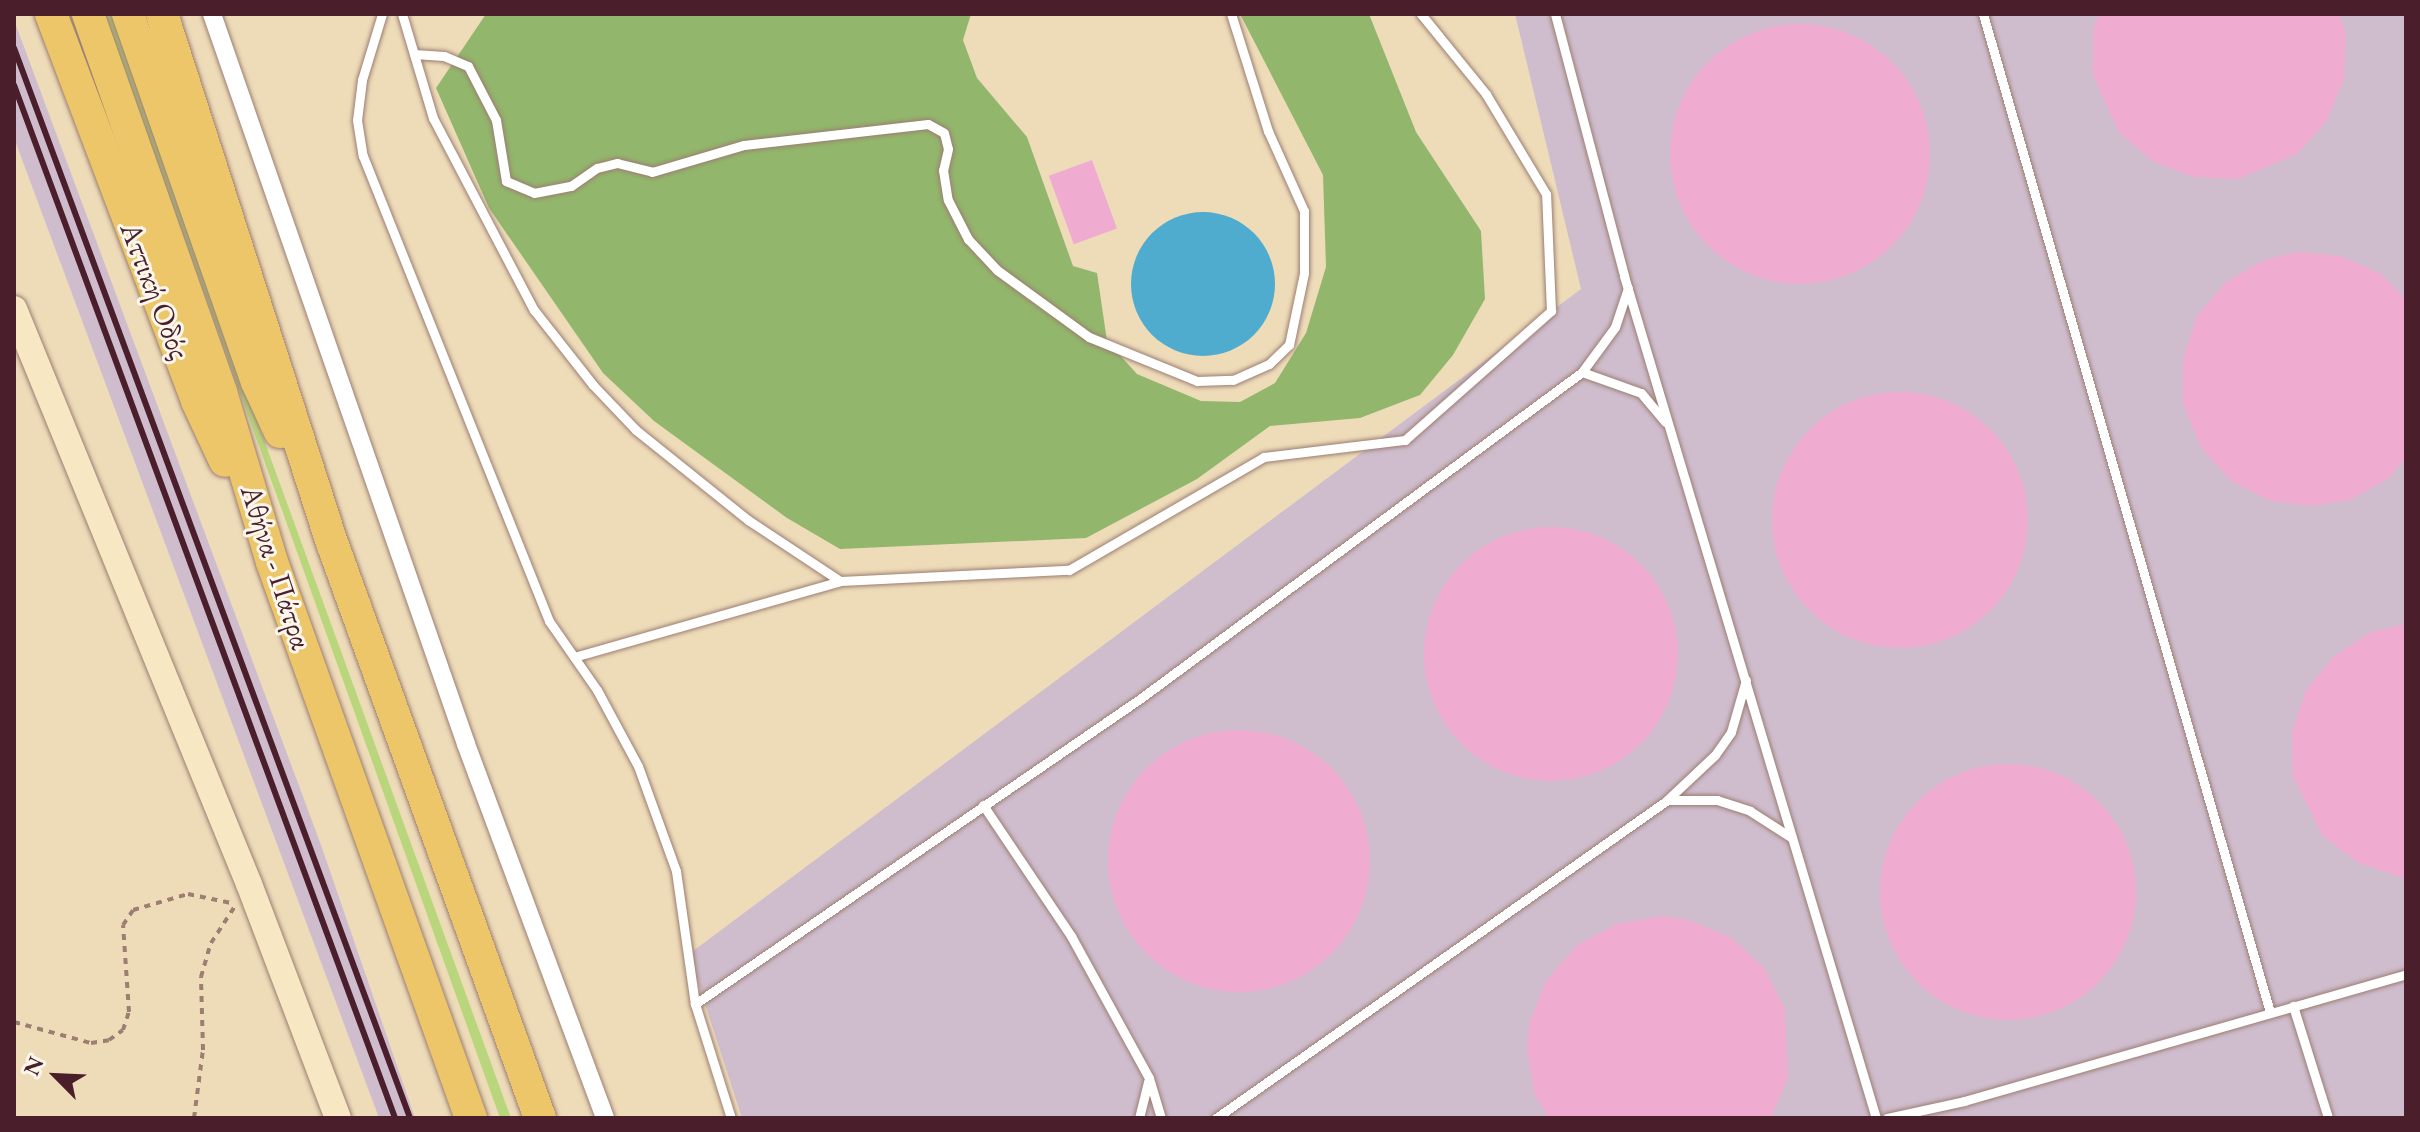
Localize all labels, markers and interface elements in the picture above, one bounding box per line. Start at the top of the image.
street label: Αττική Οδός [112,217,198,365]
street label: Αθήνα - Πάτρα [233,480,319,654]
north arrow [16,1036,96,1116]
text: N [17,1052,50,1080]

